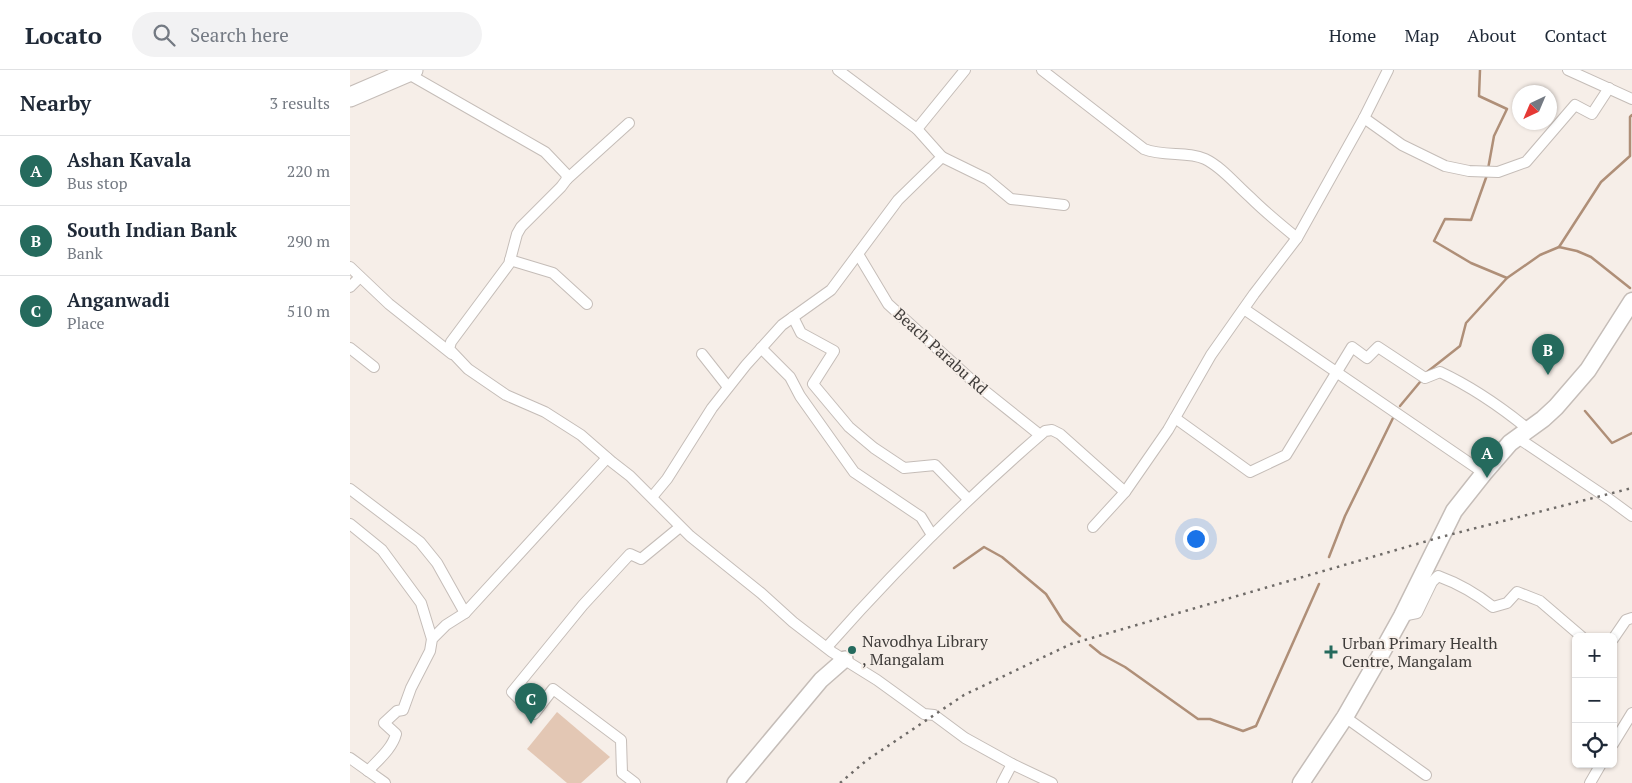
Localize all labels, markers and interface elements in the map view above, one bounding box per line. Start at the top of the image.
search box [132,12,482,57]
text: Locato [25,19,102,51]
icon: search [150,21,178,49]
text: Search here [190,22,289,47]
text: Home [1329,23,1376,47]
text: Map [1404,23,1439,47]
text: About [1467,23,1516,47]
text: Contact [1544,23,1607,47]
north arrow [1512,85,1557,130]
text: Nearby [20,89,91,117]
text: 3 results [270,92,330,114]
text: Ashan Kavala [67,147,191,172]
text: A [30,160,42,182]
text: 220 m [287,160,330,182]
text: Bus stop [67,172,128,194]
text: South Indian Bank [67,217,237,242]
text: B [31,230,41,252]
text: 290 m [287,230,330,252]
text: Bank [67,242,103,264]
text: Anganwadi [67,287,170,312]
text: C [31,300,41,322]
text: 510 m [287,300,330,322]
street label: Beach Parabu Rd [889,303,993,399]
text: Place [67,312,105,334]
pin: B [1532,334,1564,375]
pin: A [1471,437,1503,478]
your location [1183,526,1209,552]
place label: Navodhya Library , Mangalam [862,630,989,670]
place label: Urban Primary Health Centre, Mangalam [1342,632,1498,672]
map controls [1572,633,1617,768]
button: + [1572,633,1617,678]
marker: Navodhya Library , Mangalam [846,644,858,656]
marker: Urban Primary Health Centre, Mangalam [1324,645,1338,659]
button: − [1572,678,1617,723]
pin: C [515,683,547,724]
button: locate [1572,723,1617,768]

